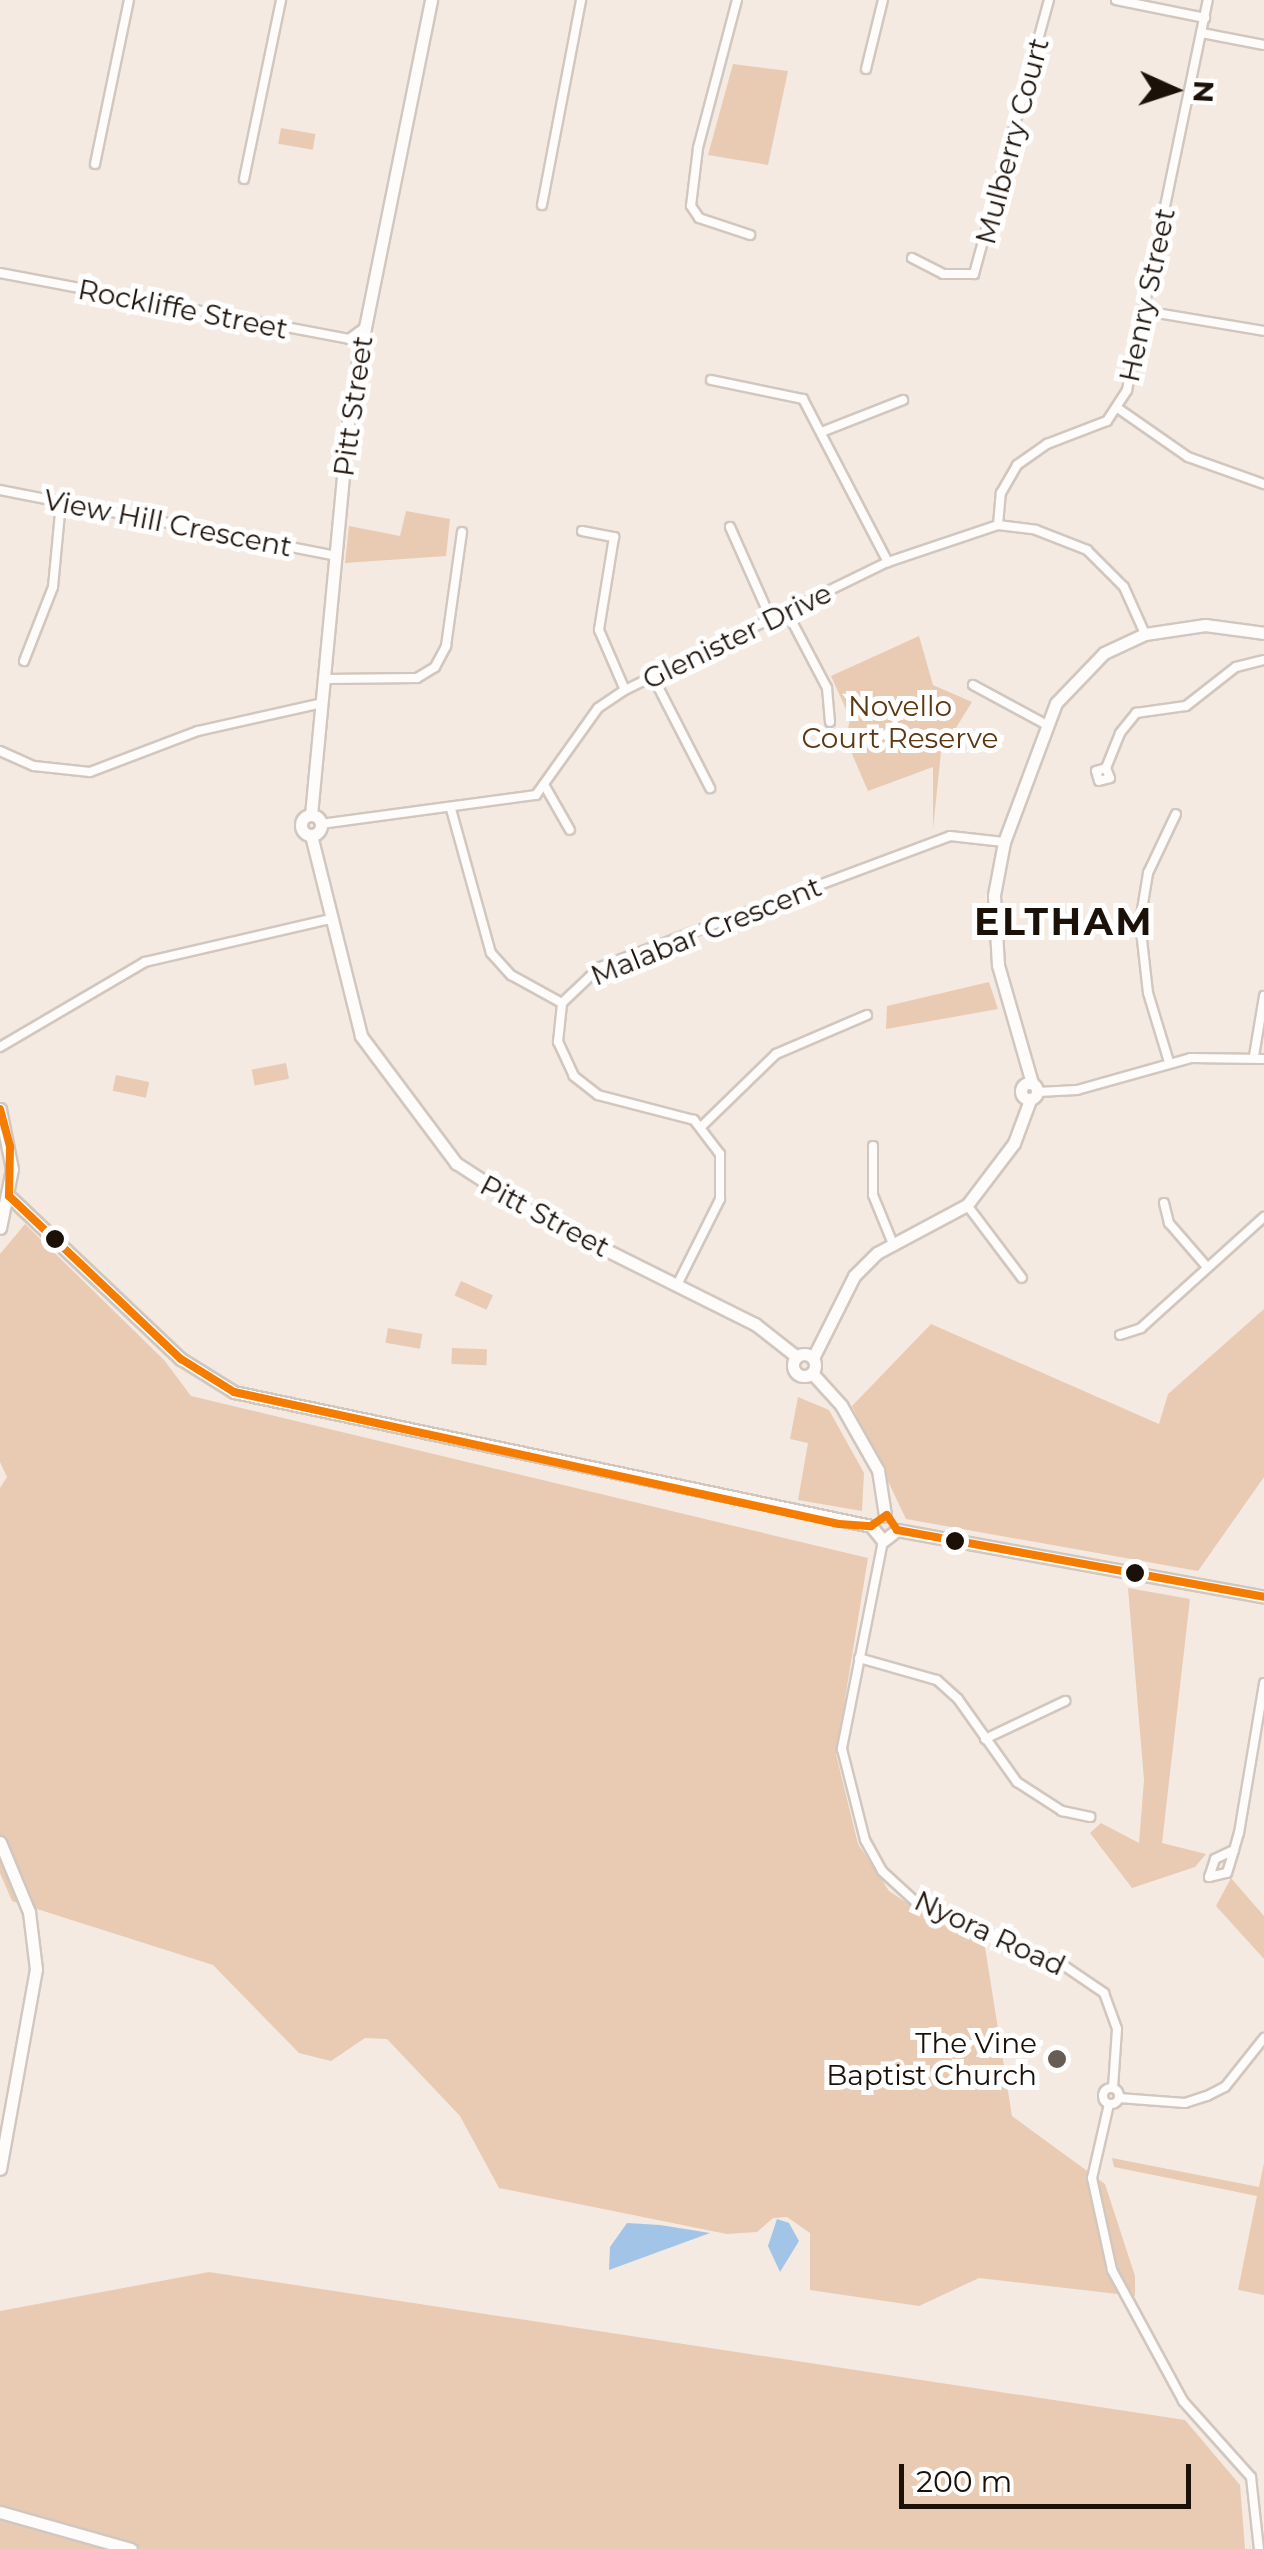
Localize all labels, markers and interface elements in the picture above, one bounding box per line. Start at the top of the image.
street label: Mulberry Court [968,34,1056,248]
north arrow [1124,40,1224,140]
text: N [1186,79,1222,104]
street label: Henry Street [1112,205,1182,385]
street label: Rockliffe Street [75,272,291,346]
street label: Pitt Street [327,333,379,479]
street label: View Hill Crescent [41,482,295,564]
street label: Glenister Drive [637,576,837,696]
park label: Novello Court Reserve [802,689,998,755]
street label: Malabar Crescent [586,869,826,993]
district label: ELTHAM [974,899,1154,945]
street label: Pitt Street [475,1168,615,1264]
unlabelled marker [45,1229,65,1249]
unlabelled marker [945,1531,965,1551]
unlabelled marker [1125,1563,1145,1583]
street label: Nyora Road [909,1883,1071,1983]
place label: The Vine Baptist Church [826,2026,1037,2092]
marker: The Vine Baptist Church [1046,2048,1068,2070]
scale bar [904,2444,1196,2506]
text: 200 m [916,2463,1012,2500]

